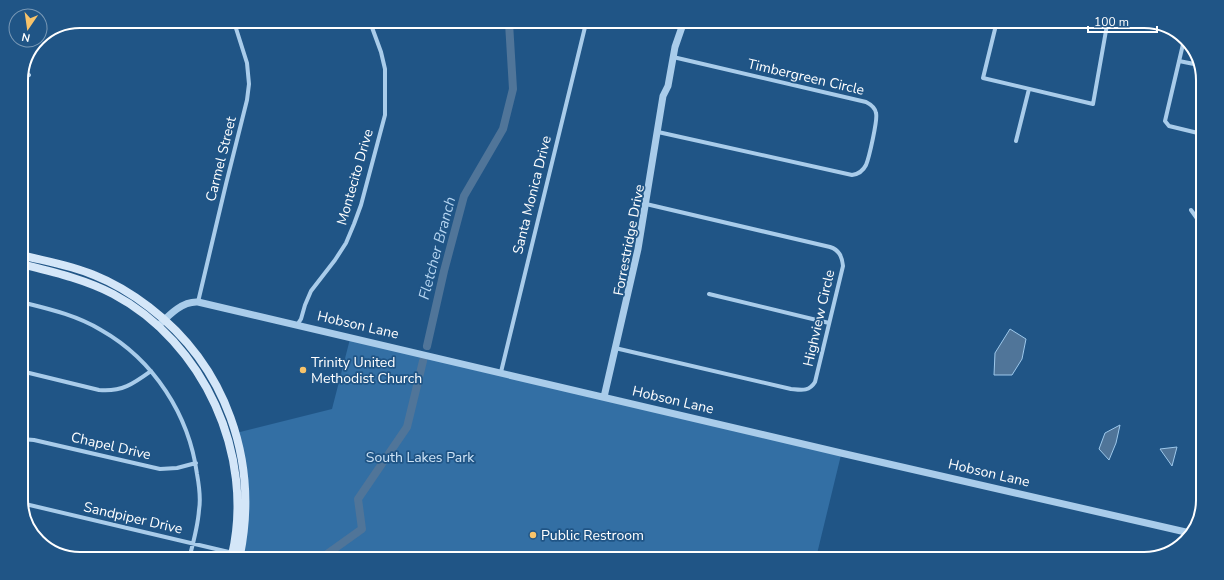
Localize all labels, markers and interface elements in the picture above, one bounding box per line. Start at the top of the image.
north arrow [8,8,48,48]
scale bar [1088,8,1157,34]
text: 100 m [1094,14,1129,30]
text: N [20,29,32,45]
street label: Timbergreen Circle [746,54,866,100]
street label: Carmel Street [201,114,241,204]
street label: Montecito Drive [332,127,378,227]
street label: Santa Monica Drive [508,134,556,256]
street label: Forrestridge Drive [609,183,649,297]
water label: Fletcher Branch [414,194,460,302]
street label: Highview Circle [799,268,839,368]
street label: Hobson Lane [315,306,401,344]
place label: Trinity United Methodist Church [311,353,422,388]
marker: Trinity United Methodist Church [298,365,308,375]
street label: Hobson Lane [630,381,716,419]
street label: Chapel Drive [69,428,153,464]
park label: South Lakes Park [366,448,475,467]
street label: Hobson Lane [946,454,1032,492]
street label: Sandpiper Drive [82,497,184,539]
place label: Public Restroom [541,526,644,545]
marker: Public Restroom [528,530,538,540]

